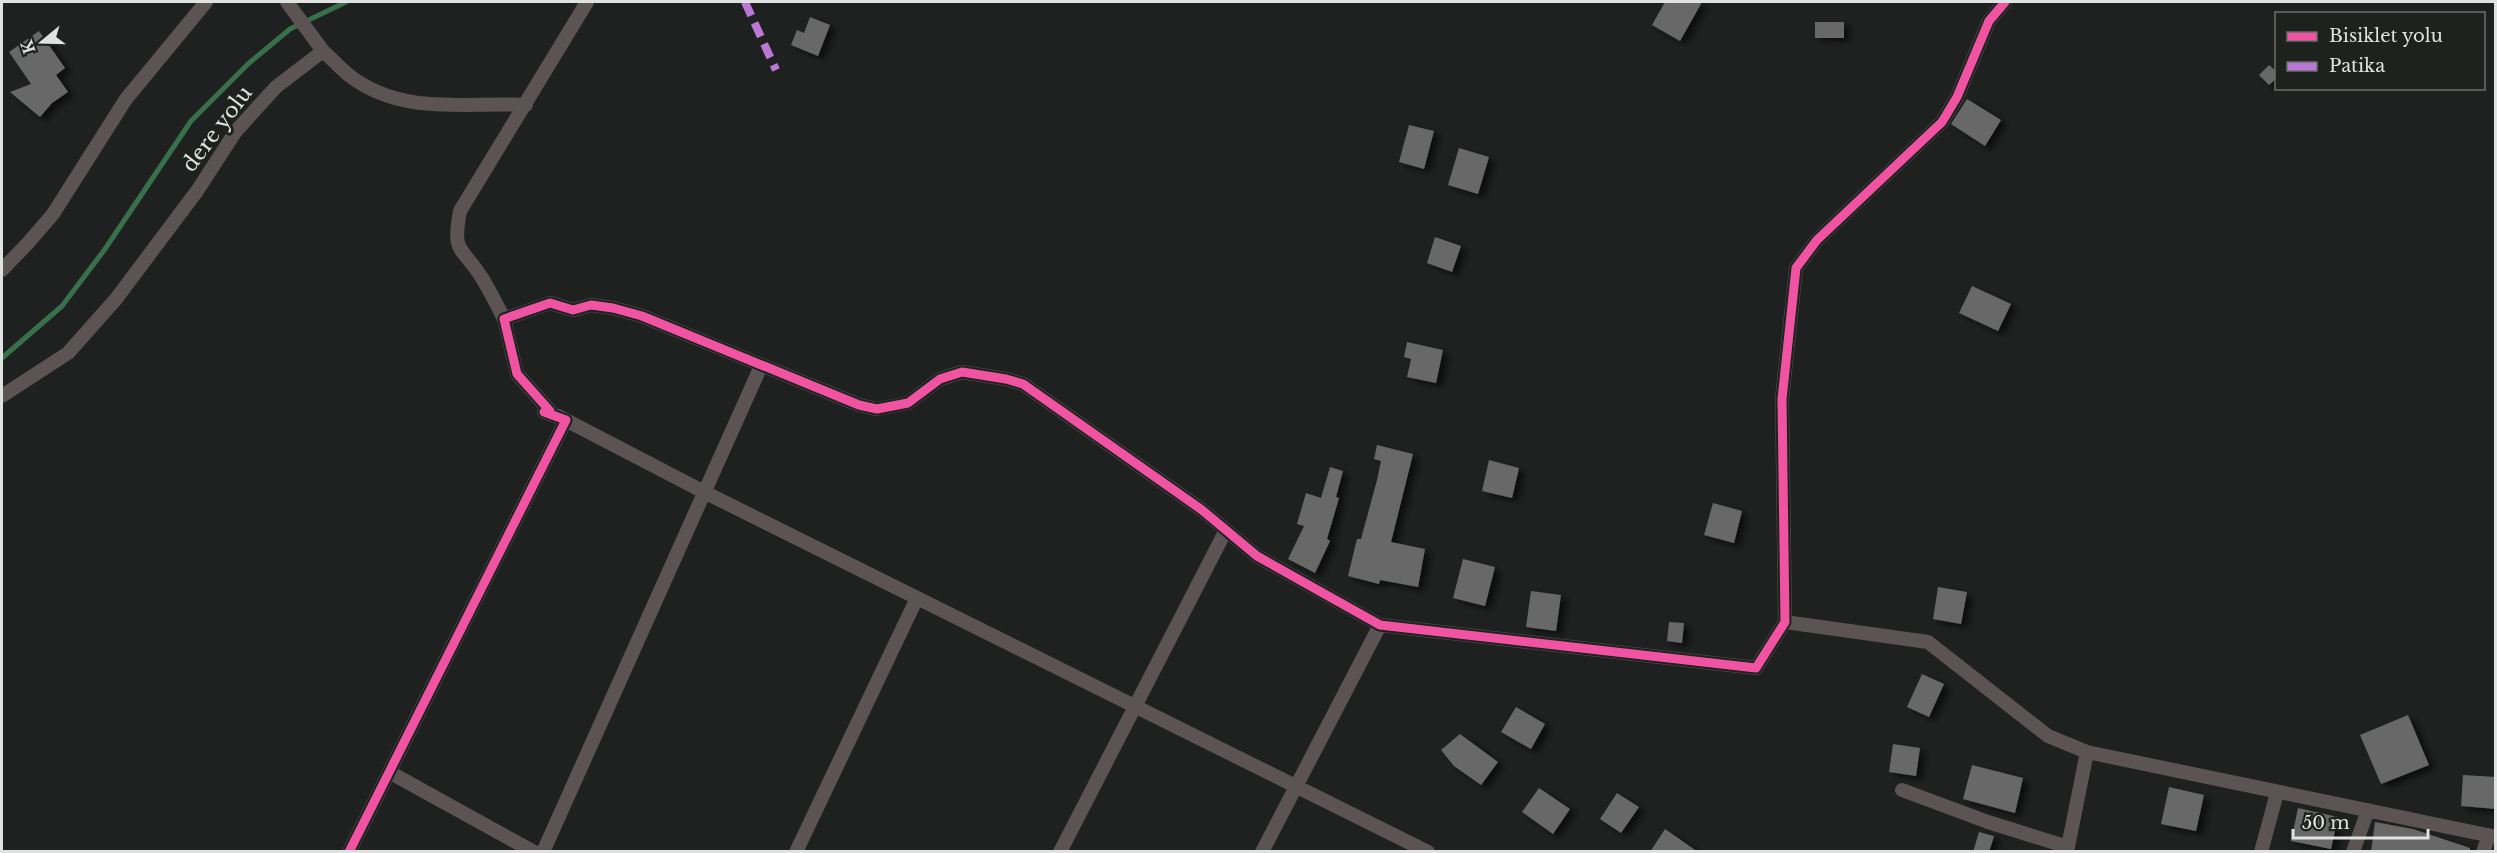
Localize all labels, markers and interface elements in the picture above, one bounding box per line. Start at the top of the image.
north arrow [12,12,72,72]
legend [2275,12,2485,90]
text: Bisiklet yolu [2329,25,2443,47]
text: K [16,37,39,56]
text: Patika [2329,55,2385,77]
street label: dere yolu [176,81,258,177]
scale bar [2293,802,2428,840]
text: 50 m [2302,812,2350,834]

